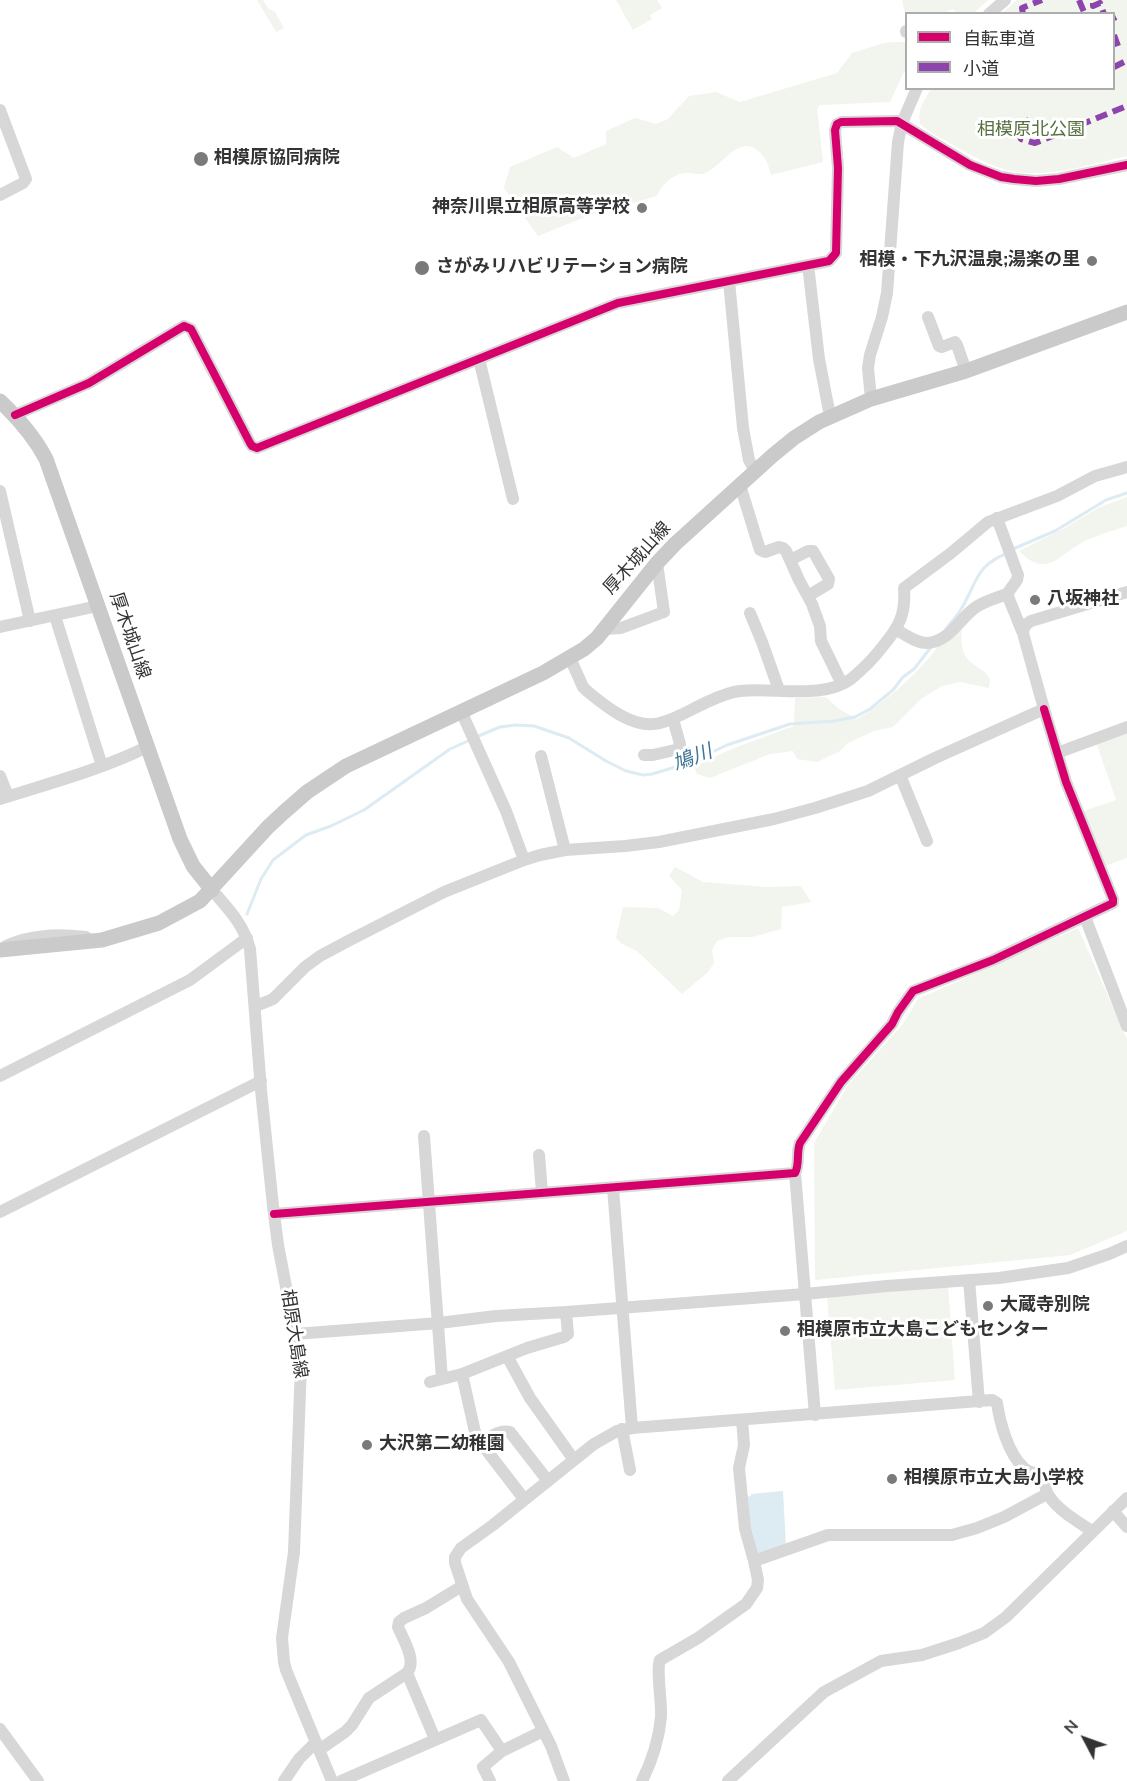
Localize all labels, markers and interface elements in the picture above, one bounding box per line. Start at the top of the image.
legend [905,12,1115,90]
text: 自転車道 [963,27,1035,51]
text: 小道 [963,57,999,81]
park label: 相模原北公園 [977,120,1085,142]
place label: 相模原協同病院 [214,148,340,170]
marker: 相模原協同病院 [192,150,210,168]
place label: 神奈川県立相原高等学校 [432,197,630,219]
marker: 神奈川県立相原高等学校 [635,201,649,215]
place label: 相模・下九沢温泉;湯楽の里 [860,250,1080,272]
marker: 相模・下九沢温泉;湯楽の里 [1085,254,1099,268]
place label: さがみリハビリテーション病院 [436,257,688,279]
marker: さがみリハビリテーション病院 [413,259,431,277]
street label: 厚木城山線 [600,518,676,600]
place label: 八坂神社 [1047,589,1119,611]
street label: 厚木城山線 [104,590,154,682]
marker: 八坂神社 [1028,593,1042,607]
water label: 鳩川 [670,741,716,777]
street label: 相原大島線 [275,1288,311,1380]
place label: 大蔵寺別院 [1000,1295,1090,1317]
marker: 大蔵寺別院 [981,1299,995,1313]
place label: 相模原市立大島こどもセンター [797,1320,1049,1342]
marker: 相模原市立大島こどもセンター [778,1324,792,1338]
place label: 大沢第二幼稚園 [379,1434,505,1456]
marker: 大沢第二幼稚園 [360,1438,374,1452]
place label: 相模原市立大島小学校 [904,1468,1084,1490]
marker: 相模原市立大島小学校 [885,1472,899,1486]
north arrow [1055,1709,1115,1769]
text: N [1059,1715,1084,1739]

